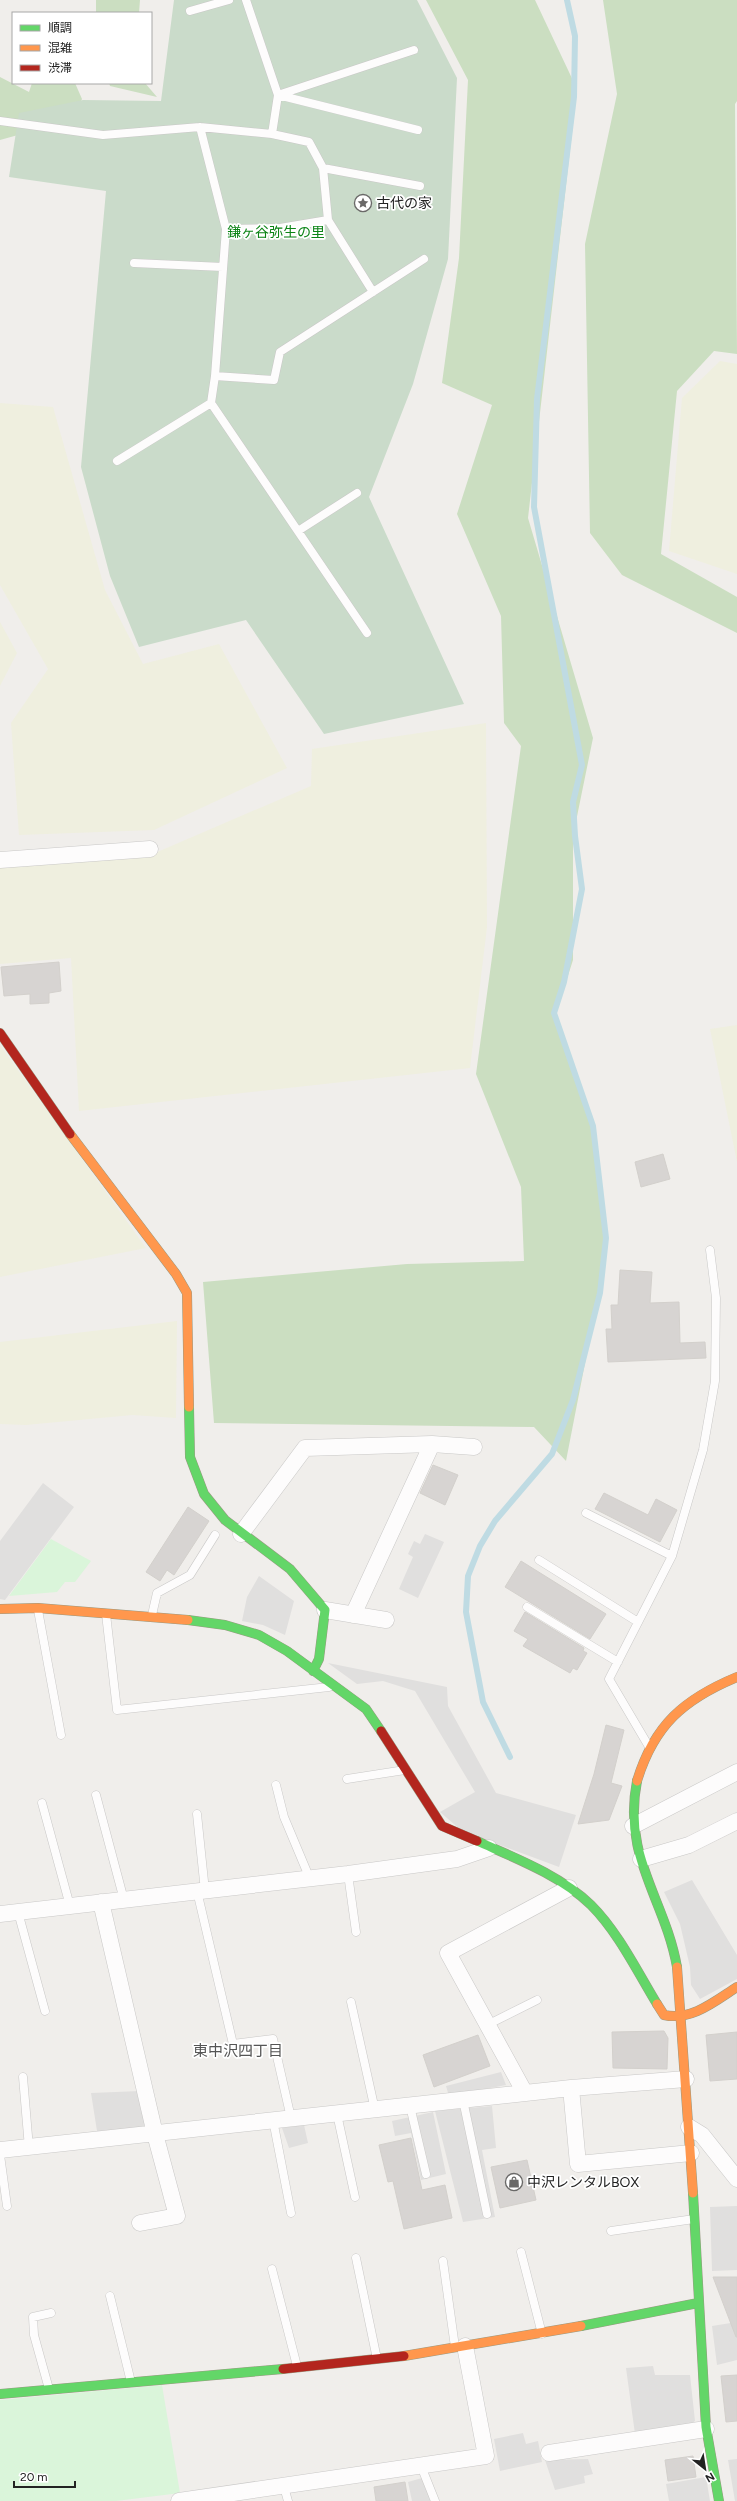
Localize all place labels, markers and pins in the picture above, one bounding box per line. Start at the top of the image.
place icon: 古代の家 [353,193,373,213]
place label: 古代の家 [376,195,432,212]
shop icon: 中沢レンタルBOX [504,2172,524,2192]
place label: 中沢レンタルBOX [527,2174,639,2191]

